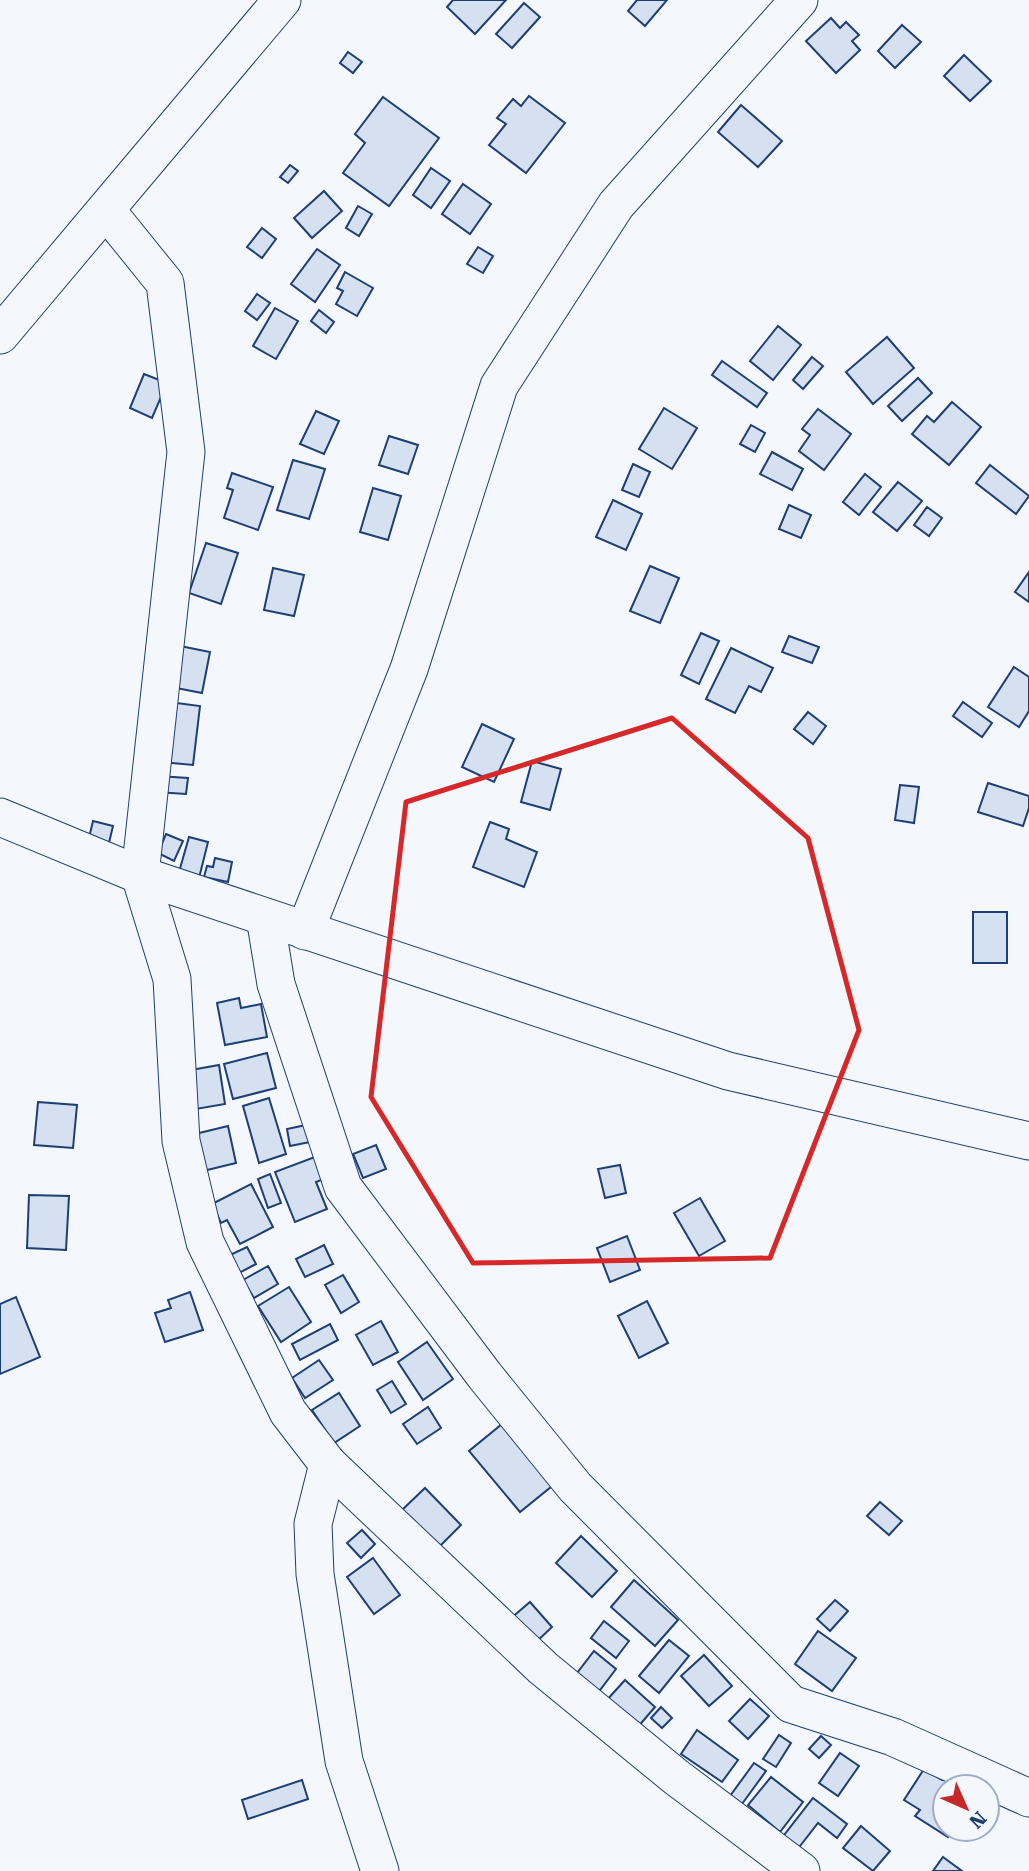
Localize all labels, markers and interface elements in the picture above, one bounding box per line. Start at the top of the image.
north arrow [931,1773,1001,1843]
text: N [964,1806,991,1833]

